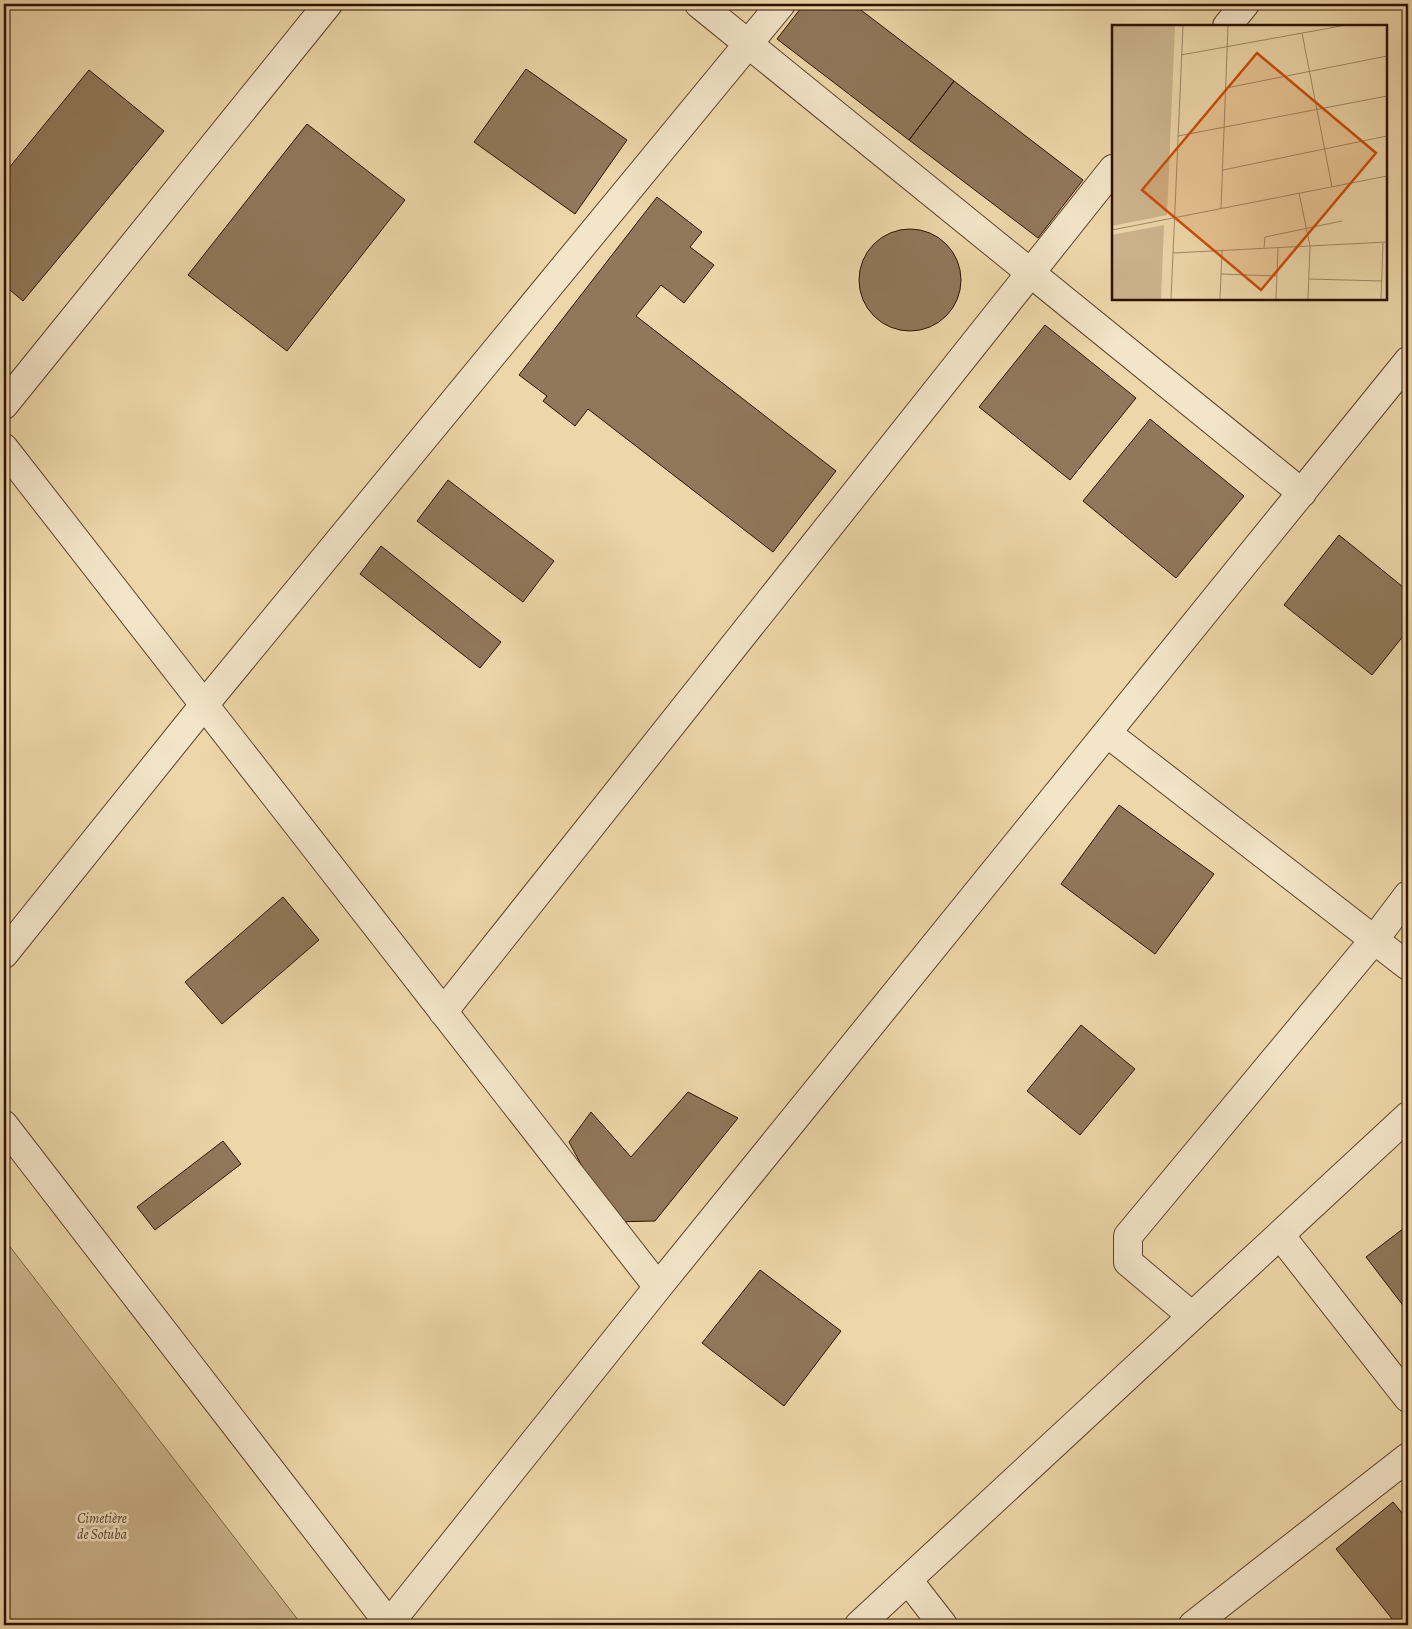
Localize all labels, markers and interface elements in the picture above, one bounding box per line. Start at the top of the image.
inset map [1112,25,1387,300]
park label: Cimetière de Sotuba [77,1509,128,1544]

